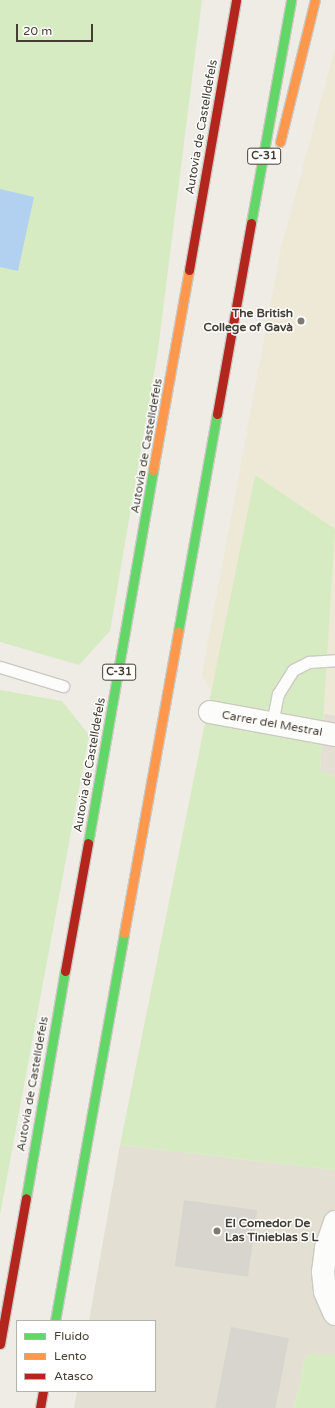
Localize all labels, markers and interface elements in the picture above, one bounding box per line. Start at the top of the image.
scale bar [18,16,95,42]
text: 20 m [23,24,52,38]
street label: Autovia de Castelldefels [183,58,221,196]
road number: C-31 [247,147,281,165]
place label: The British College of Gavà [204,307,293,335]
marker: The British College of Gavà [296,316,306,326]
street label: Autovia de Castelldefels [128,377,166,515]
road number: C-31 [102,663,136,681]
street label: Autovia de Castelldefels [71,696,109,834]
street label: Carrer del Mestral [221,708,323,740]
street label: Autovia de Castelldefels [14,1015,52,1153]
place label: El Comedor De Las Tinieblas S L [225,1217,318,1245]
marker: El Comedor De Las Tinieblas S L [212,1226,222,1236]
legend [16,1320,156,1392]
text: Fluido [54,1329,89,1343]
text: Lento [54,1349,87,1363]
text: Atasco [54,1369,93,1383]

